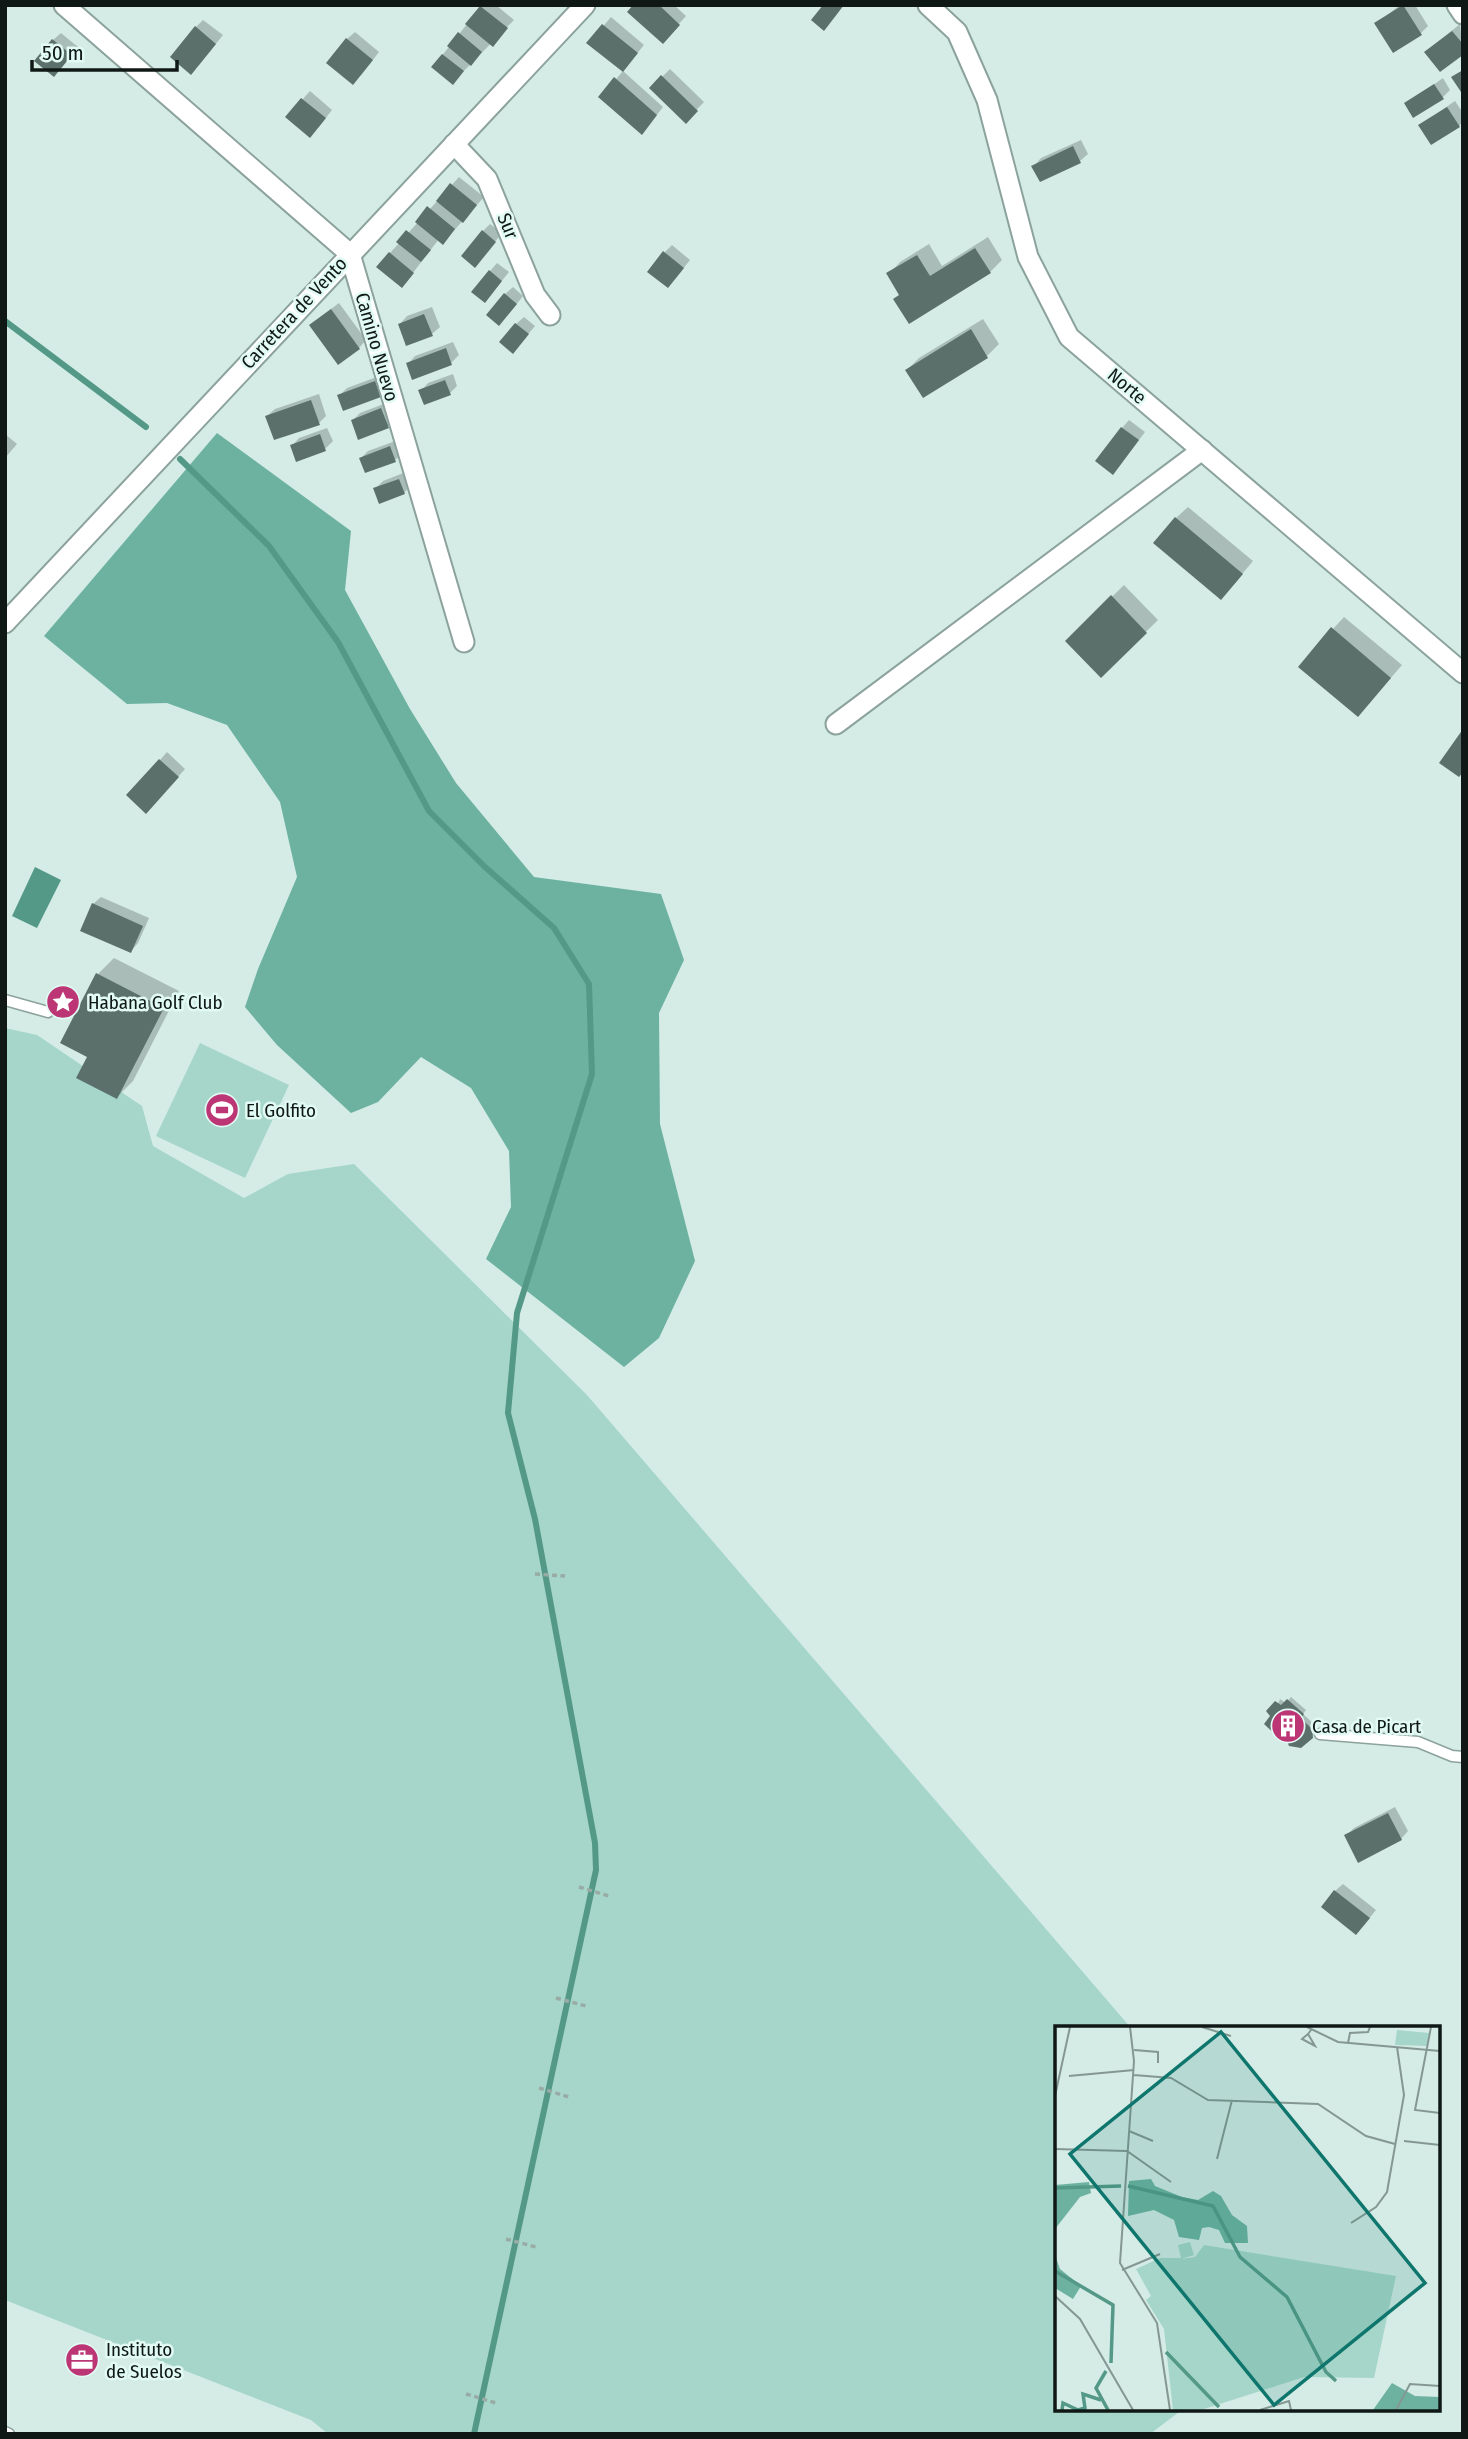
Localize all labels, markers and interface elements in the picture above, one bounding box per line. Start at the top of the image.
scale bar [32,28,177,72]
text: 50 m [42,40,84,66]
street label: Sur [492,210,524,243]
street label: Carretera de Vento [236,252,352,374]
street label: Camino Nuevo [351,290,403,404]
street label: Norte [1103,363,1151,409]
place icon: Habana Golf Club [44,983,82,1021]
place label: Habana Golf Club [88,991,223,1014]
sports icon: El Golfito [203,1091,241,1129]
place label: El Golfito [246,1099,316,1122]
building icon: Casa de Picart [1269,1707,1307,1745]
place label: Casa de Picart [1312,1715,1422,1738]
inset map [1055,2026,1440,2411]
place label: Instituto de Suelos [106,2338,182,2383]
office icon: Instituto de Suelos [63,2341,101,2379]

